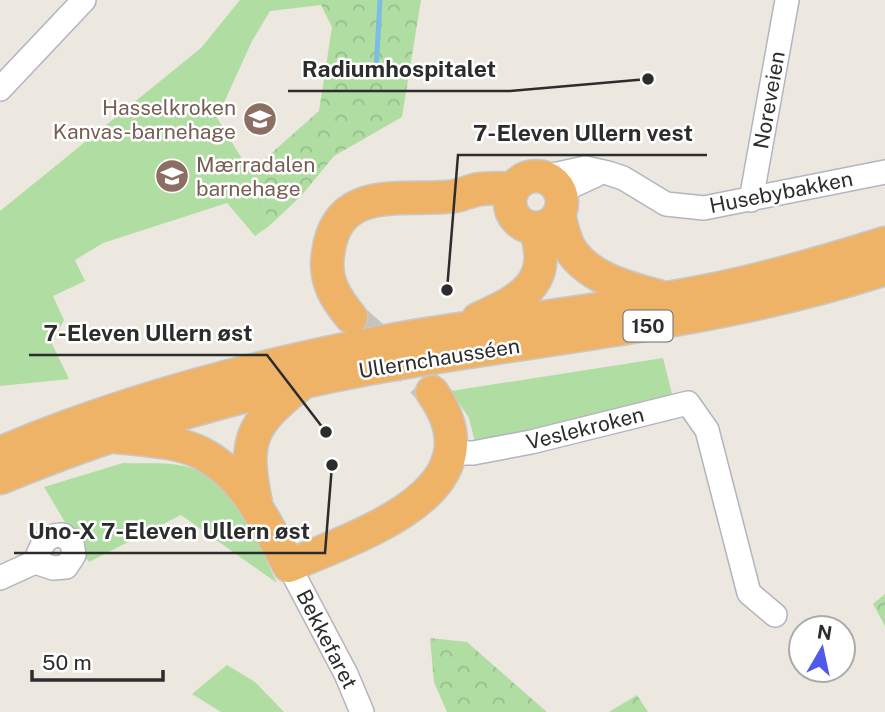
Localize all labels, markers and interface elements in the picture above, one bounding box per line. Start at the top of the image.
callout: Radiumhospitalet [288,47,510,91]
street label: Noreveien [748,49,790,151]
text: Radiumhospitalet [302,55,496,82]
place label: Hasselkroken Kanvas-barnehage [53,95,236,144]
school or university icon: Hasselkroken Kanvas-barnehage [241,100,279,138]
callout: 7-Eleven Ullern vest [458,111,707,155]
text: 7-Eleven Ullern vest [473,119,693,146]
place label: Mærradalen barnehage [196,152,315,201]
school or university icon: Mærradalen barnehage [153,157,191,195]
street label: Husebybakken [707,166,855,218]
road number: 150 [624,310,672,342]
callout: 7-Eleven Ullern øst [29,311,267,355]
text: 7-Eleven Ullern øst [43,319,253,346]
street label: Ullernchausséen [357,333,521,383]
street label: Veslekroken [524,401,646,455]
callout: Uno-X 7-Eleven Ullern øst [14,509,325,553]
text: Uno-X 7-Eleven Ullern øst [28,517,310,544]
street label: Bekkefaret [291,585,363,693]
north arrow [787,614,857,684]
text: N [816,620,834,644]
scale bar [32,638,163,682]
text: 50 m [42,650,92,675]

